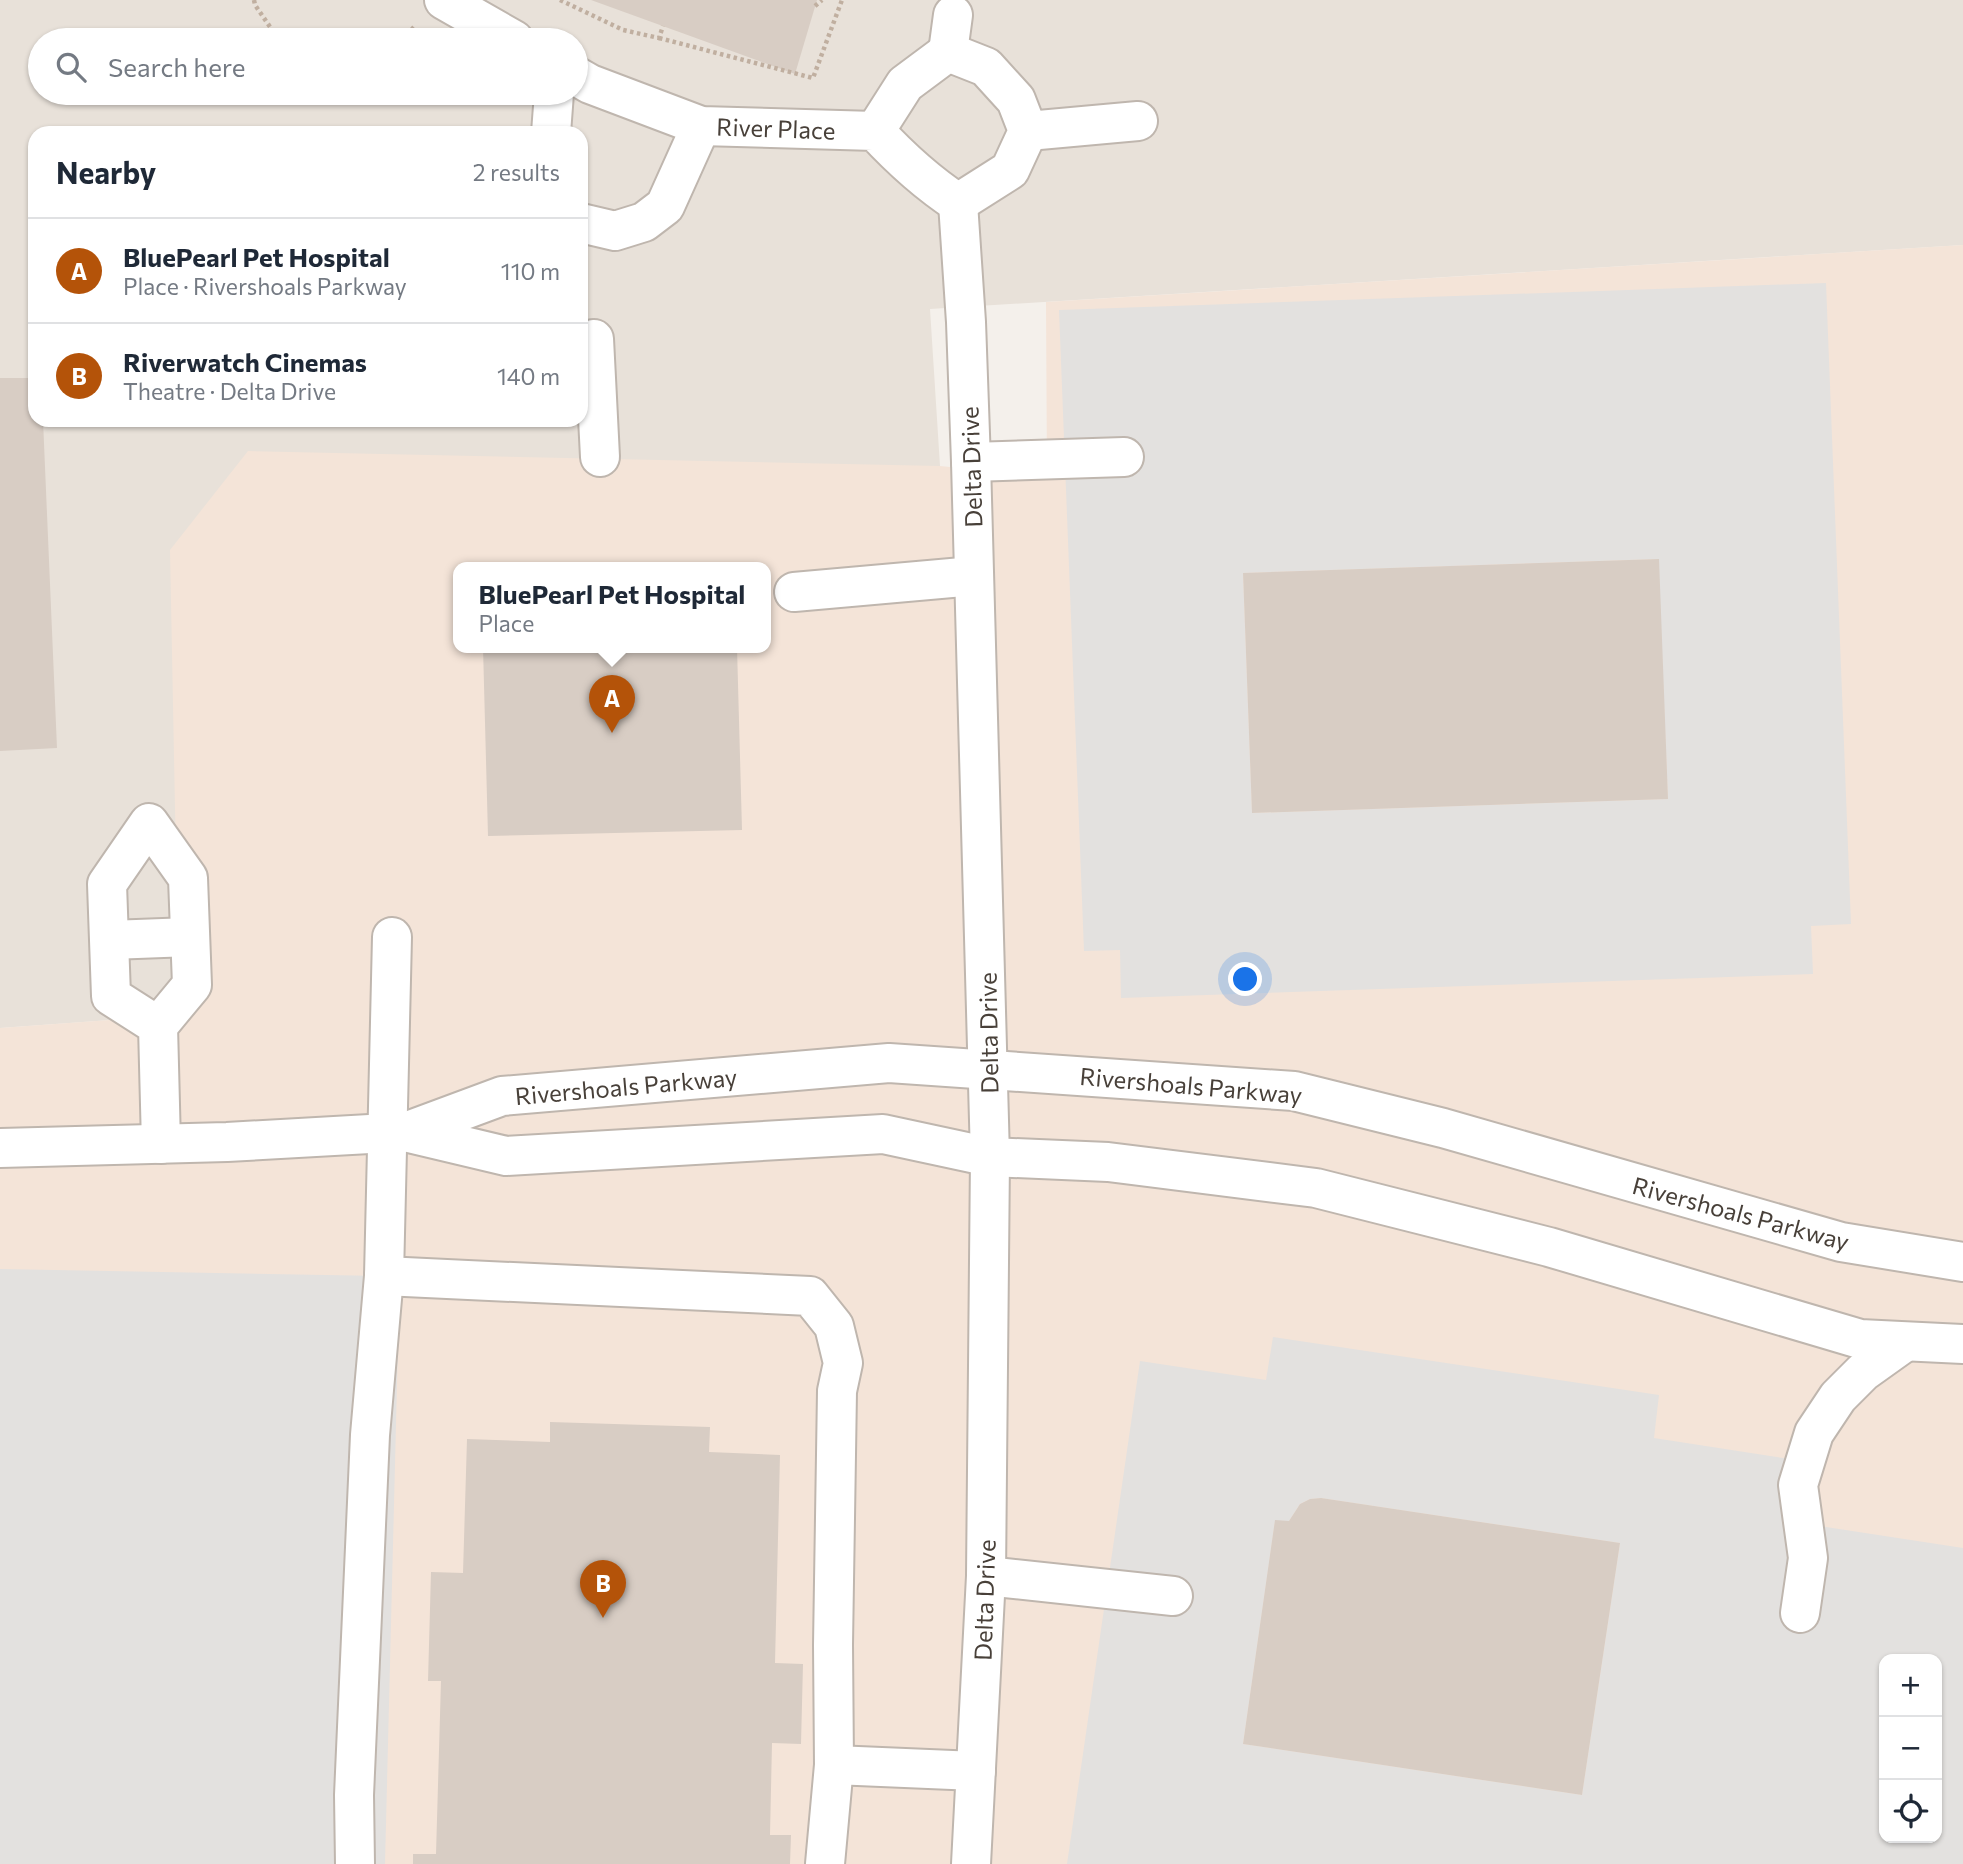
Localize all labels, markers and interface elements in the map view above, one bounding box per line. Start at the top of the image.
search box [28,28,588,105]
icon: search [52,48,90,86]
text: Search here [108,51,246,82]
street label: River Place [716,111,836,145]
text: Nearby [56,153,156,190]
text: 2 results [473,158,560,186]
text: BluePearl Pet Hospital [123,241,390,272]
text: A [71,257,87,285]
text: 110 m [501,257,560,285]
text: Place · Rivershoals Parkway [123,272,407,300]
text: Riverwatch Cinemas [123,346,367,377]
text: B [71,362,87,390]
text: 140 m [497,362,560,390]
text: Theatre · Delta Drive [123,377,336,405]
street label: Delta Drive [954,406,988,528]
popup [453,562,771,653]
text: BluePearl Pet Hospital [479,578,745,609]
text: Place [479,609,534,637]
pin: A [589,675,635,733]
your location [1228,962,1262,996]
street label: Delta Drive [972,972,1004,1094]
street label: Rivershoals Parkway [1079,1061,1303,1109]
street label: Rivershoals Parkway [514,1062,738,1110]
street label: Rivershoals Parkway [1630,1170,1852,1256]
street label: Delta Drive [967,1539,1001,1661]
pin: B [580,1560,626,1618]
map controls [1879,1654,1942,1843]
button: + [1879,1654,1942,1717]
button: − [1879,1717,1942,1780]
button: locate [1879,1780,1942,1843]

